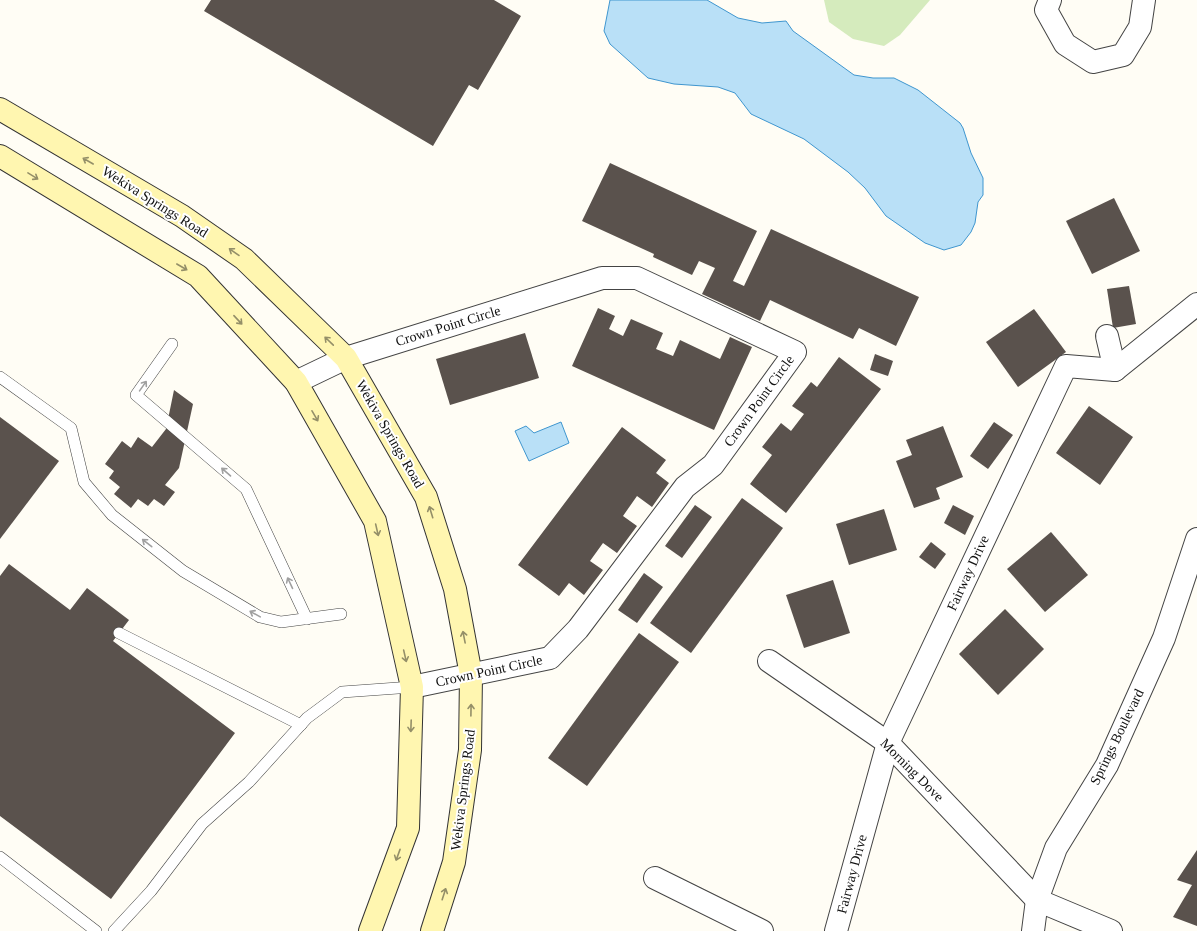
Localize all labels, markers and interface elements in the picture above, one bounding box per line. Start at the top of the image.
one-way arrow [82,156,94,164]
street label: Wekiva Springs Road [99,163,211,241]
one-way arrow [27,173,39,181]
one-way arrow [229,248,240,256]
one-way arrow [176,263,188,271]
street label: Crown Point Circle [394,303,502,349]
one-way arrow [234,315,243,325]
one-way arrow [324,336,334,346]
street label: Crown Point Circle [721,353,797,449]
street label: Wekiva Springs Road [353,378,427,490]
one-way arrow [139,380,147,391]
one-way arrow [312,409,319,421]
one-way arrow [221,468,232,477]
one-way arrow [426,506,434,518]
one-way arrow [373,523,381,536]
street label: Fairway Drive [944,533,992,613]
one-way arrow [141,539,152,547]
one-way arrow [286,578,293,590]
one-way arrow [249,609,261,617]
one-way arrow [460,631,468,644]
one-way arrow [402,650,410,663]
street label: Crown Point Circle [434,652,544,690]
street label: Springs Boulevard [1087,687,1147,787]
one-way arrow [467,704,474,717]
one-way arrow [407,719,415,732]
street label: Wekiva Springs Road [448,729,478,851]
street label: Morning Dove [877,735,947,805]
street label: Fairway Drive [834,833,870,915]
one-way arrow [394,848,402,860]
one-way arrow [441,888,448,901]

